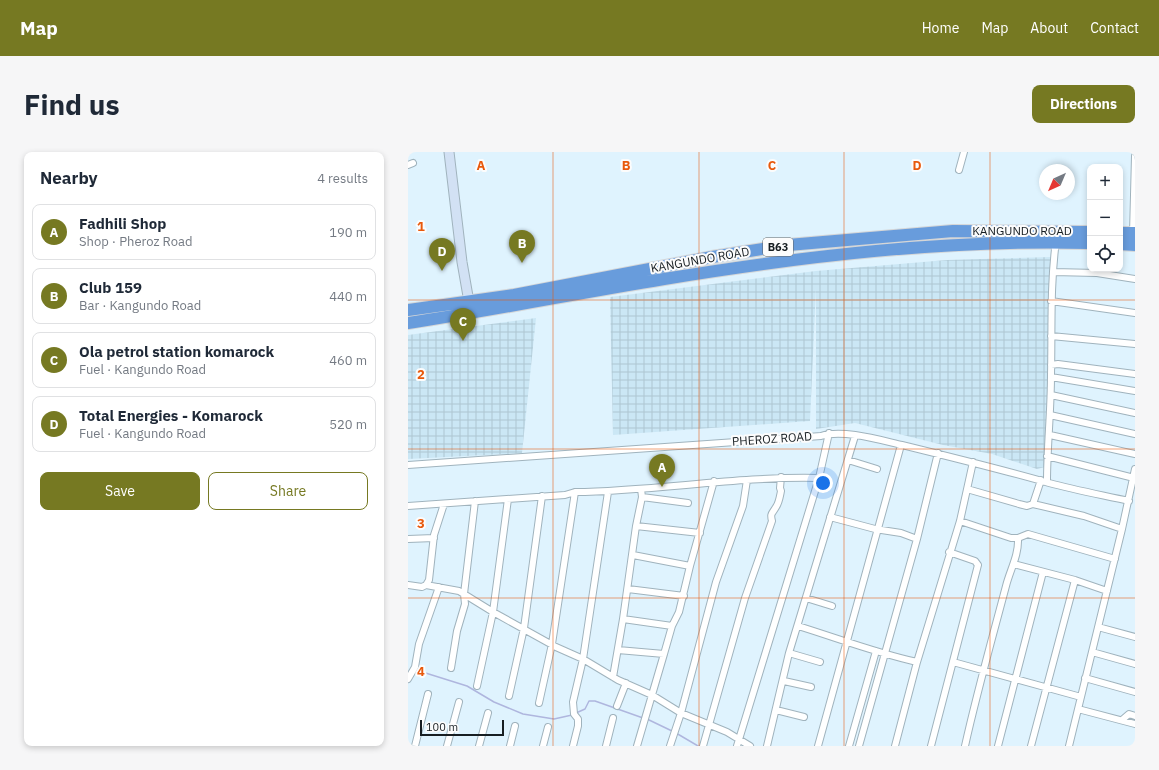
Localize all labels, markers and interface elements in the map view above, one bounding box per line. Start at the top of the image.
text: Map [20,16,58,40]
text: Home [922,19,959,37]
text: Map [981,19,1008,37]
text: About [1030,19,1068,37]
text: Contact [1090,19,1139,37]
button: Directions [1032,85,1135,123]
text: Find us [24,86,120,123]
text: A [477,157,486,174]
text: B [622,157,631,174]
text: C [768,157,777,174]
text: D [912,157,922,174]
north arrow [1039,164,1075,200]
map controls [1087,164,1123,272]
button: + [1087,164,1123,200]
text: Nearby [40,167,98,189]
text: 4 results [317,170,368,187]
button: − [1087,200,1123,236]
text: Fadhili Shop [79,214,166,233]
text: 1 [417,218,425,235]
street label: KANGUNDO ROAD [972,223,1072,238]
text: A [50,224,58,241]
text: 190 m [329,224,367,241]
pin: B [509,230,535,263]
text: Shop · Pheroz Road [79,233,192,250]
button: locate [1087,236,1123,272]
pin: D [429,238,455,271]
road number: B63 [763,238,793,256]
street label: KANGUNDO ROAD [649,243,750,276]
text: Club 159 [79,278,142,297]
text: B [50,288,58,305]
text: 440 m [329,288,367,305]
text: Bar · Kangundo Road [79,297,201,314]
pin: C [450,308,476,341]
text: Ola petrol station komarock [79,342,274,361]
text: C [50,352,58,369]
text: 460 m [329,352,367,369]
text: Fuel · Kangundo Road [79,361,206,378]
text: 2 [417,366,425,383]
text: Total Energies - Komarock [79,406,263,425]
text: D [49,416,59,433]
text: 520 m [329,416,367,433]
text: Fuel · Kangundo Road [79,425,206,442]
street label: PHEROZ ROAD [732,428,812,449]
pin: A [649,454,675,487]
button: Save [40,472,200,510]
button: Share [208,472,368,510]
your location [813,473,833,493]
text: 3 [417,515,425,532]
text: 4 [417,663,425,680]
scale bar [420,718,504,737]
text: 100 m [426,720,458,734]

